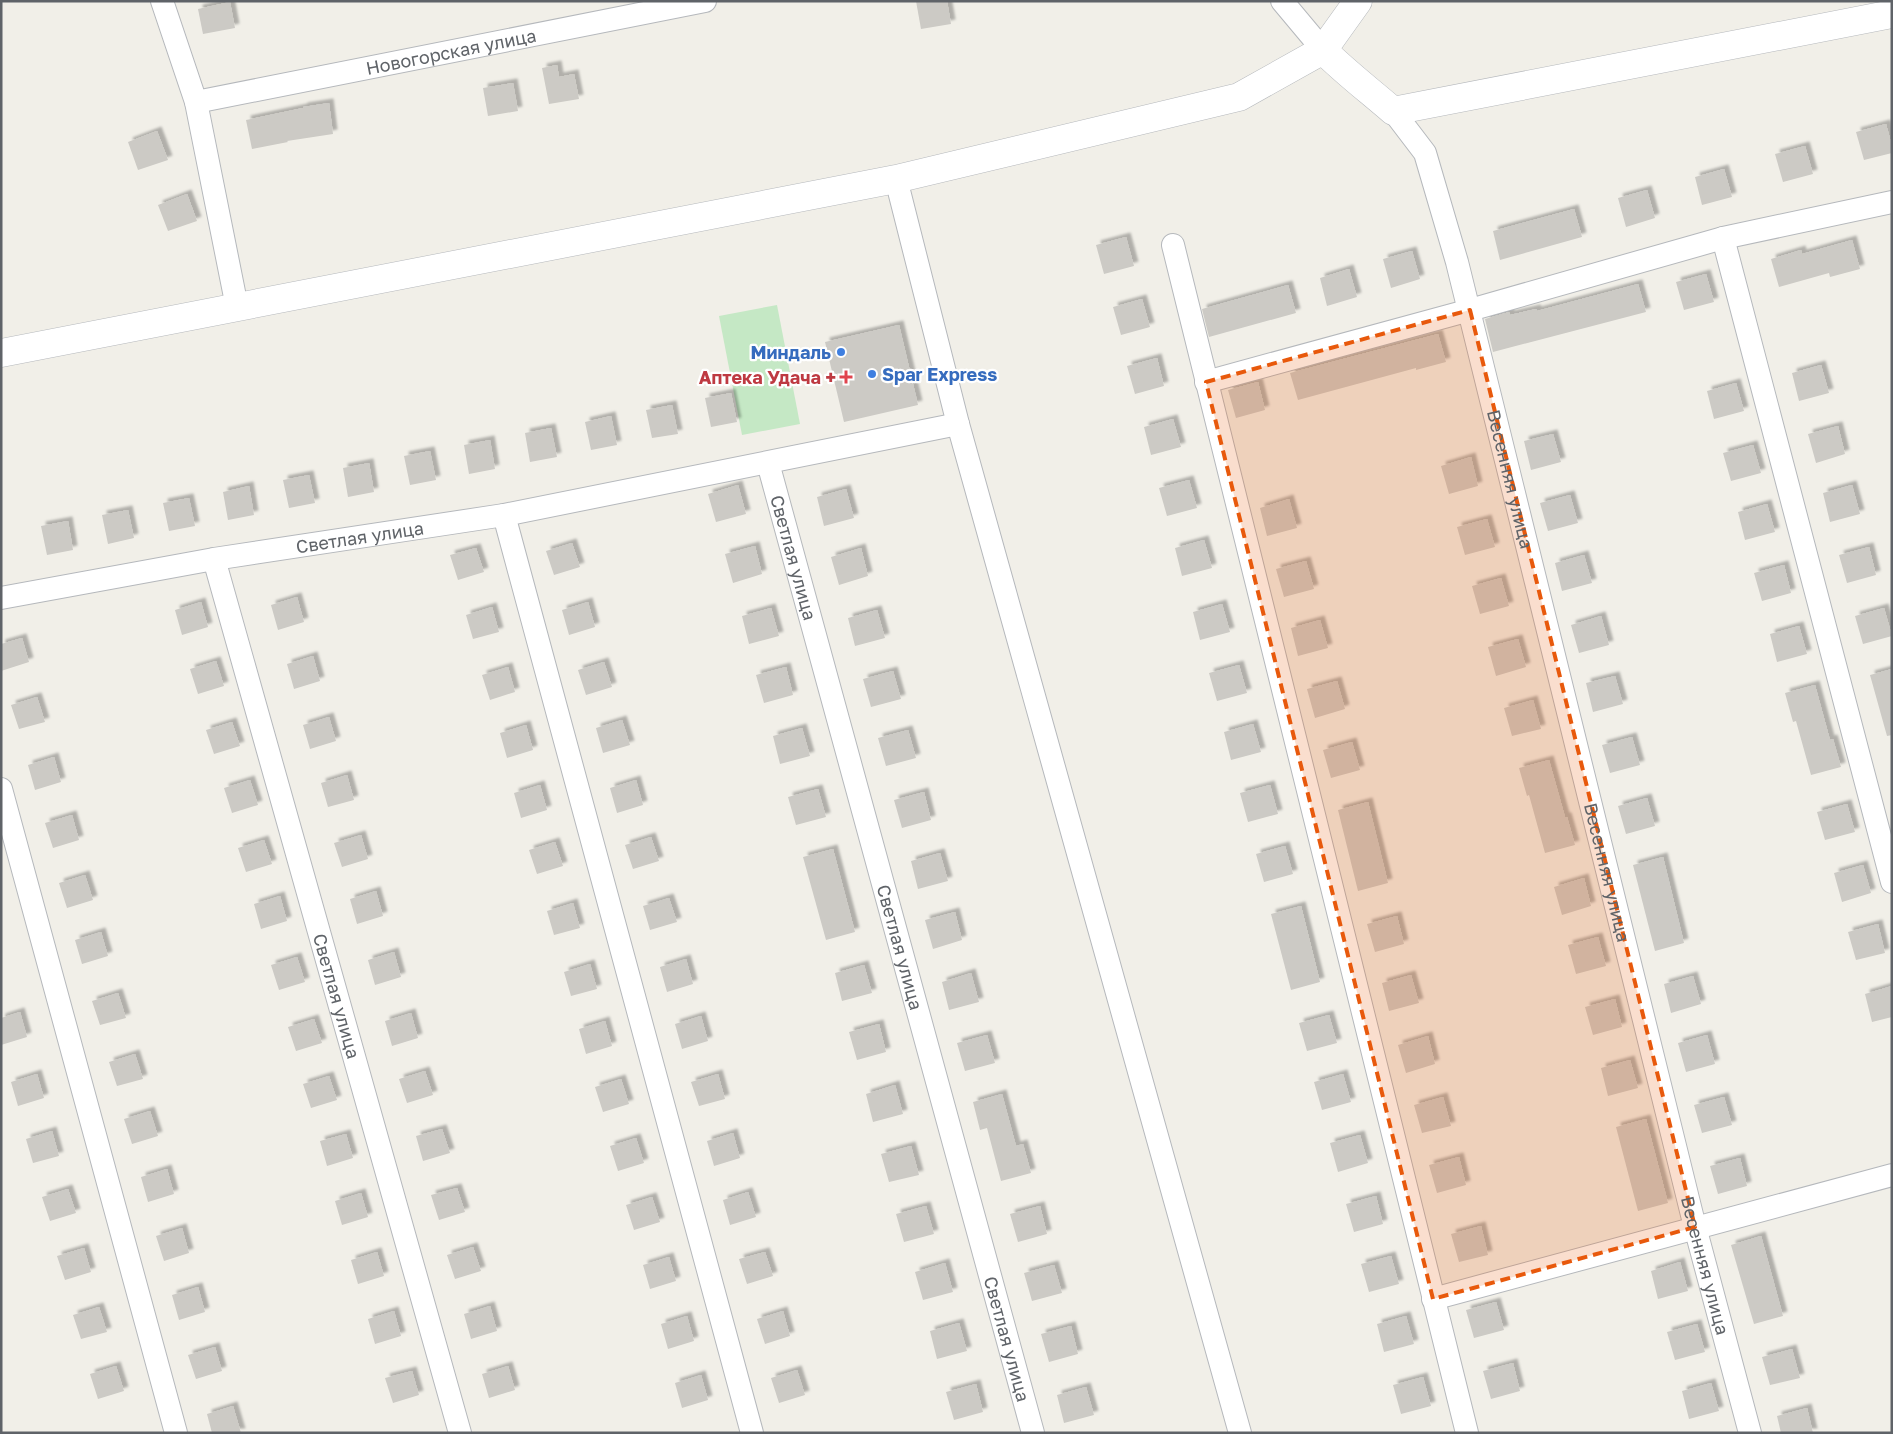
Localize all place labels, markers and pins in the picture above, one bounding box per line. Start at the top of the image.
place label: Миндаль [751,341,831,363]
marker: Миндаль [835,346,847,358]
place label: Spar Express [882,363,997,385]
place label: Аптека Удача + [699,366,836,388]
marker: Spar Express [866,368,878,380]
marker: Аптека Удача + [840,371,852,383]

